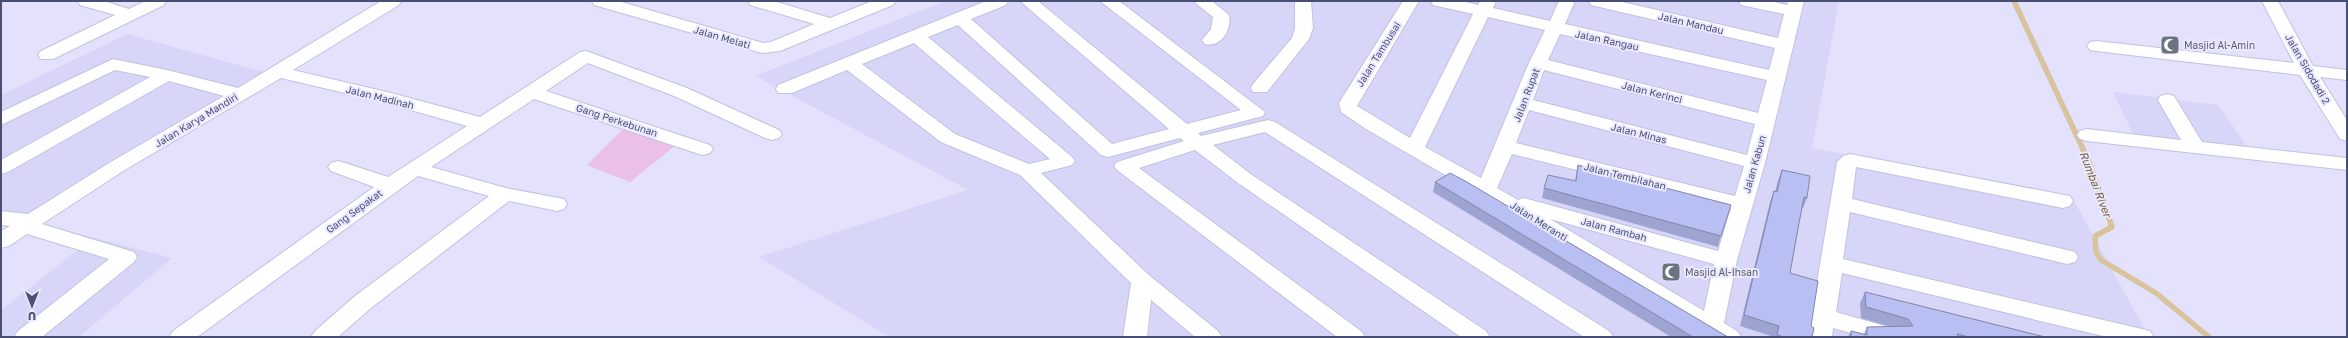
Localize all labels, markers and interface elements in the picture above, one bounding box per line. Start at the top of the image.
street label: Jalan Mandau [1657,10,1725,36]
street label: Jalan Tambusai [1353,19,1403,89]
street label: Jalan Melati [692,23,752,51]
street label: Jalan Rangau [1574,27,1640,53]
street label: Jalan Sidodadi 2 [2283,32,2333,106]
mosque icon: Masjid Al-Amin [2159,34,2181,56]
place label: Masjid Al-Amin [2184,39,2255,51]
street label: Jalan Rupat [1510,66,1542,124]
street label: Jalan Kerinci [1620,79,1684,105]
street label: Jalan Madinah [345,83,415,111]
street label: Jalan Karya Mandiri [152,90,240,150]
street label: Gang Perkebunan [575,101,659,139]
street label: Jalan Minas [1610,120,1668,146]
street label: Jalan Kabun [1740,134,1768,194]
water label: Rumbai River [2078,149,2115,220]
street label: Jalan Tembilahan [1583,160,1667,192]
street label: Gang Sepakat [324,187,384,235]
street label: Jalan Meranti [1508,199,1570,243]
street label: Jalan Rambah [1580,214,1648,244]
mosque icon: Masjid Al-Ihsan [1660,261,1682,283]
place label: Masjid Al-Ihsan [1685,266,1758,278]
north arrow [12,286,52,326]
text: U [28,310,36,323]

